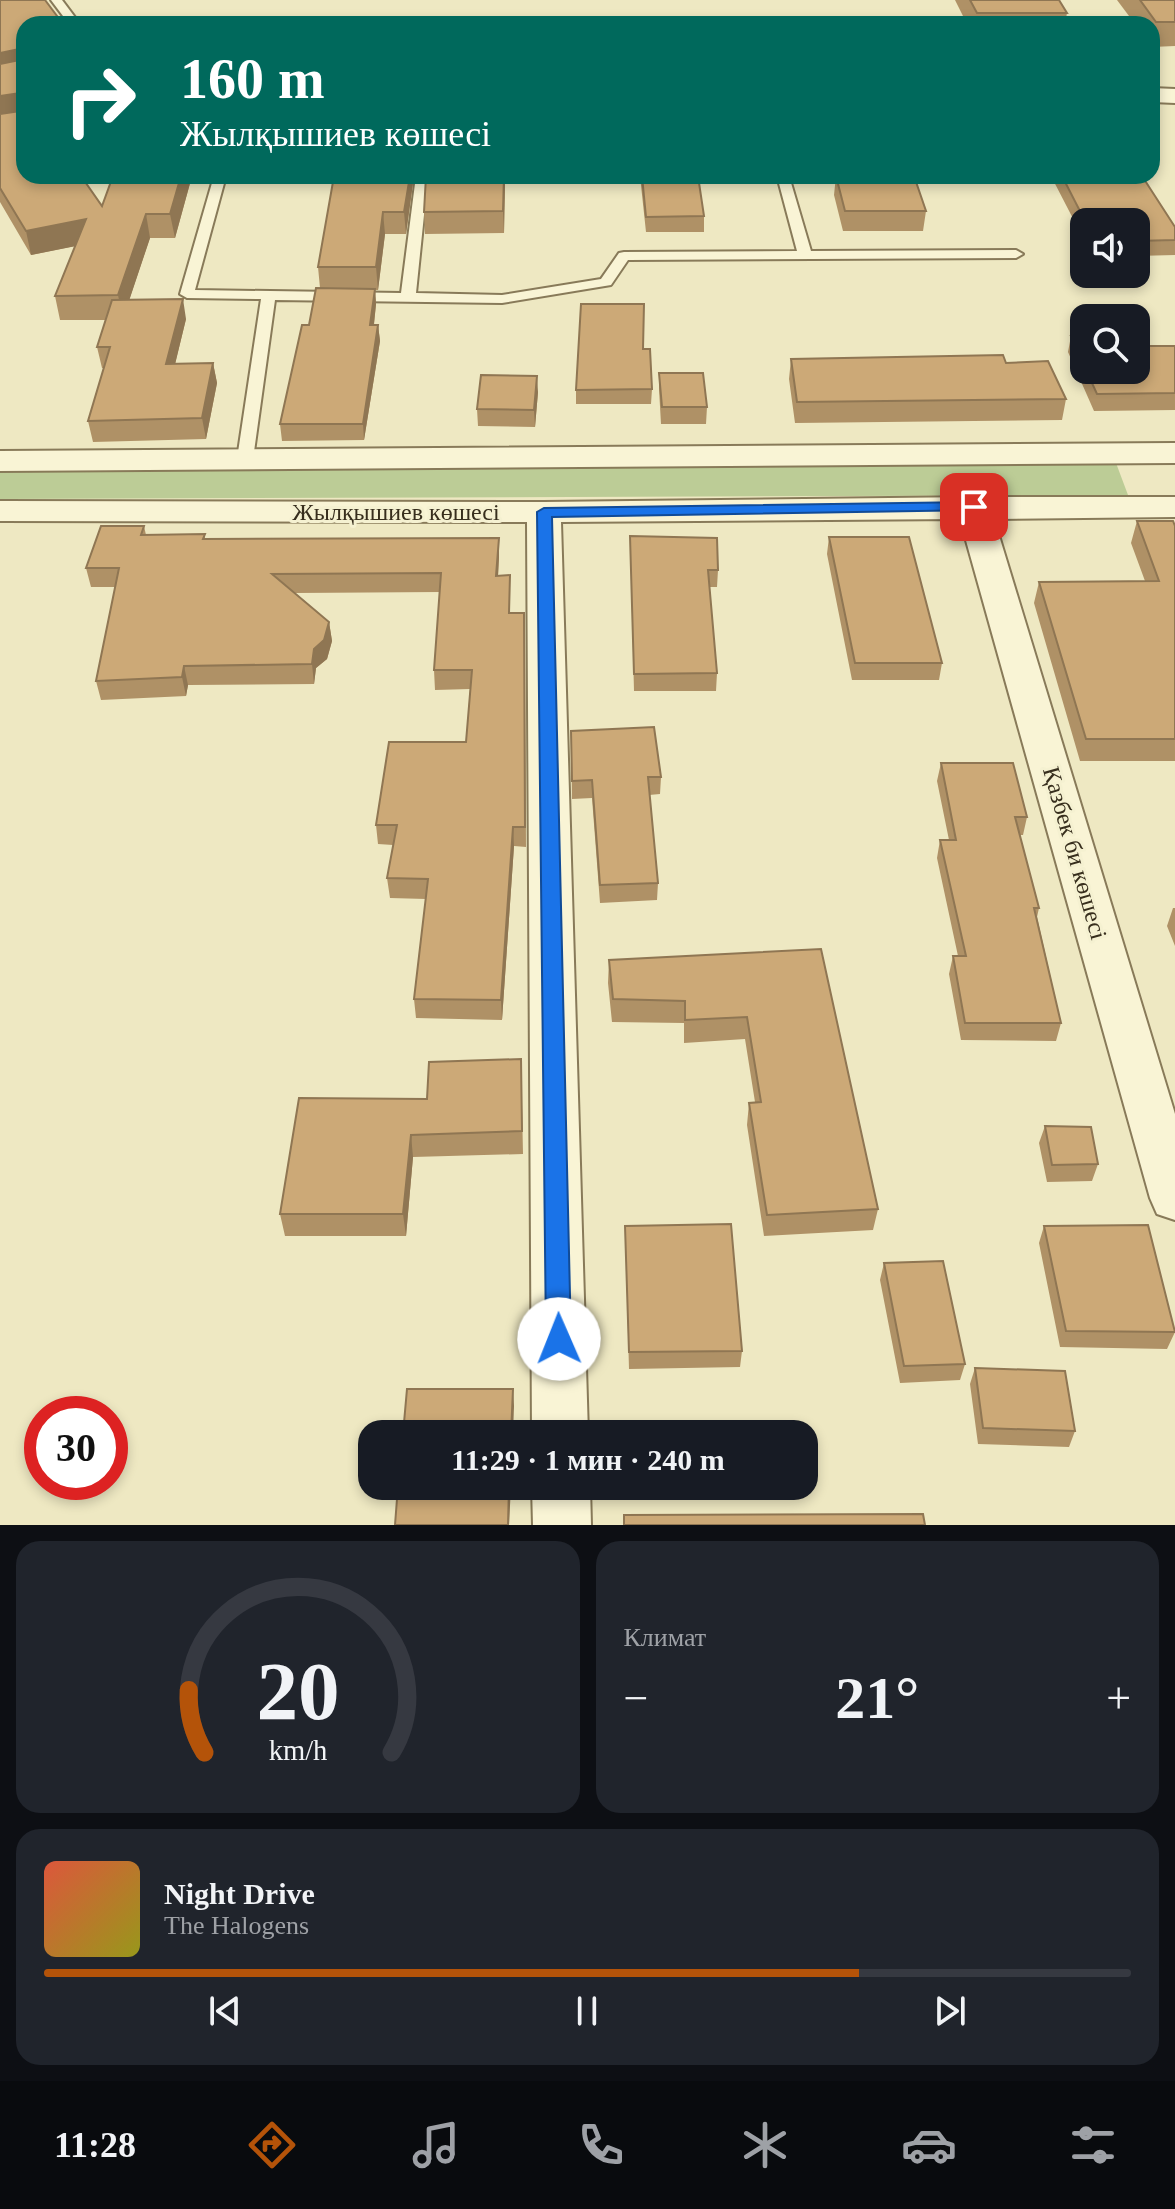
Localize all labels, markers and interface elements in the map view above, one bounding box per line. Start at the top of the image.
icon: right [48,48,152,152]
text: 160 m [180,48,325,110]
text: Жылқышиев көшесі [180,114,491,154]
map controls [1070,208,1150,384]
button: sound [1070,208,1150,288]
button: search [1070,304,1150,384]
pin [940,473,1008,541]
icon: arrive [952,485,996,529]
street label: Жылқышиев көшесі [292,499,500,525]
street label: Қазбек би көшесі [1038,764,1112,943]
position arrow [517,1297,601,1381]
speed limit sign: 30 [24,1396,128,1500]
text: 11:29 · 1 мин · 240 m [451,1443,725,1476]
text: Климат [624,1623,706,1652]
text: 20 [256,1645,339,1737]
text: 21° [835,1665,919,1731]
text: − [624,1674,648,1723]
text: + [1106,1674,1131,1723]
text: km/h [268,1735,327,1766]
text: Night Drive [164,1877,315,1910]
text: The Halogens [164,1911,309,1940]
icon: previous [203,1989,247,2033]
icon: pause [565,1989,609,2033]
icon: next [928,1989,972,2033]
icon: directions [244,2117,300,2173]
icon: music [408,2117,464,2173]
icon: phone [573,2117,629,2173]
icon: climate [737,2117,793,2173]
icon: car [901,2117,957,2173]
icon: filters [1065,2117,1121,2173]
text: 11:28 [54,2125,136,2165]

